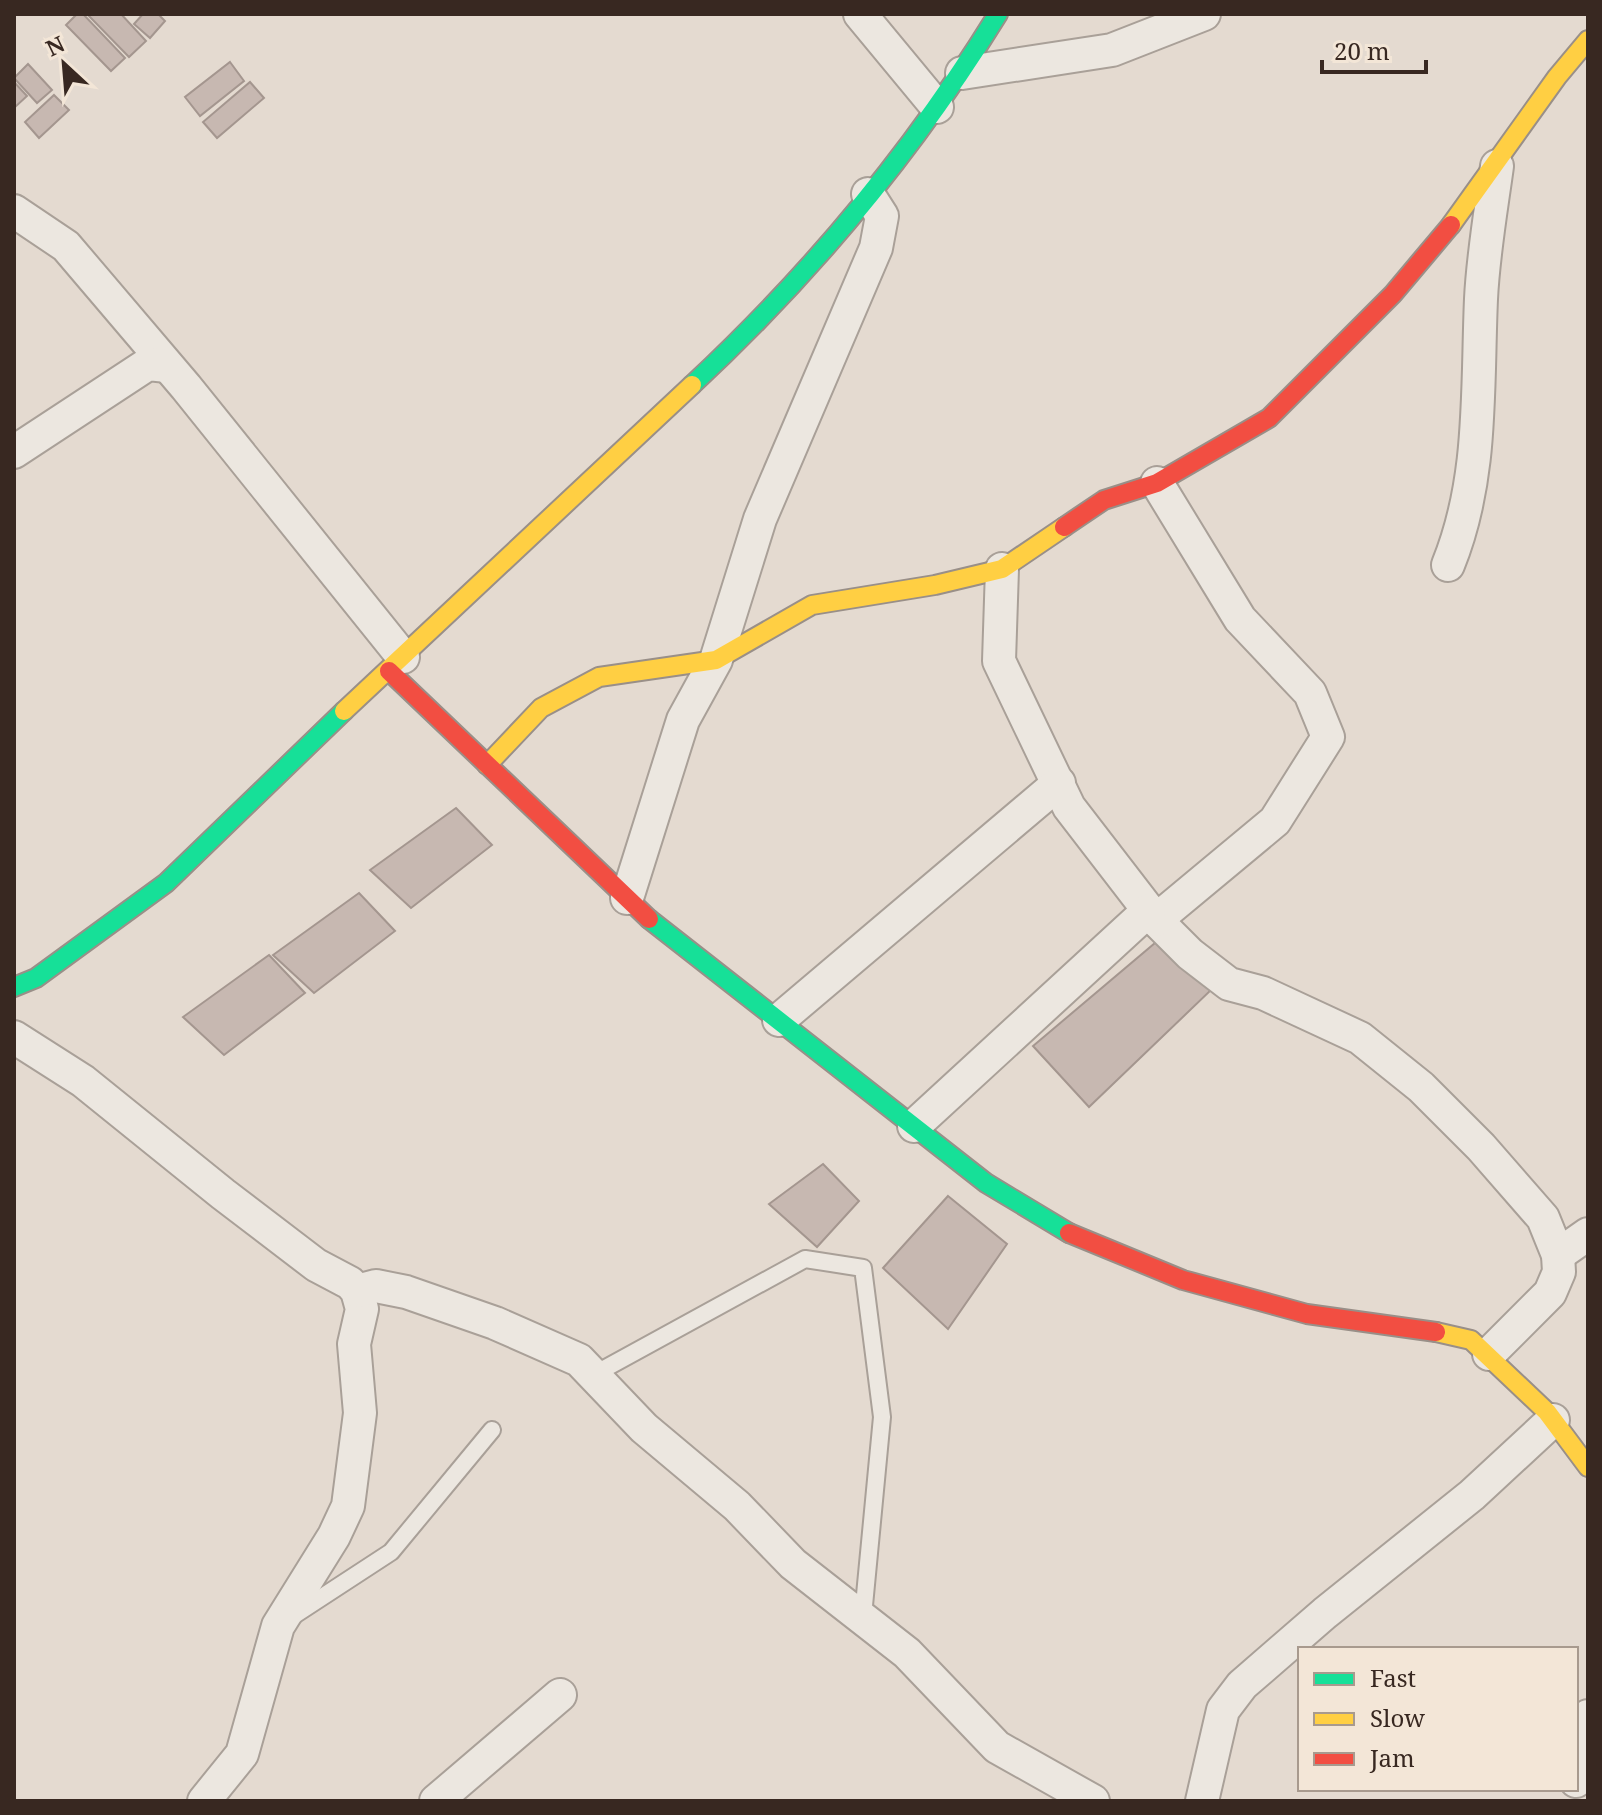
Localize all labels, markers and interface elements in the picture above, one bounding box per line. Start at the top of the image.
north arrow [24,24,104,104]
scale bar [1322,24,1426,74]
text: N [40,28,69,62]
text: 20 m [1334,34,1390,67]
legend [1298,1647,1578,1791]
text: Fast [1370,1661,1416,1694]
text: Slow [1370,1701,1425,1734]
text: Jam [1369,1741,1415,1774]

